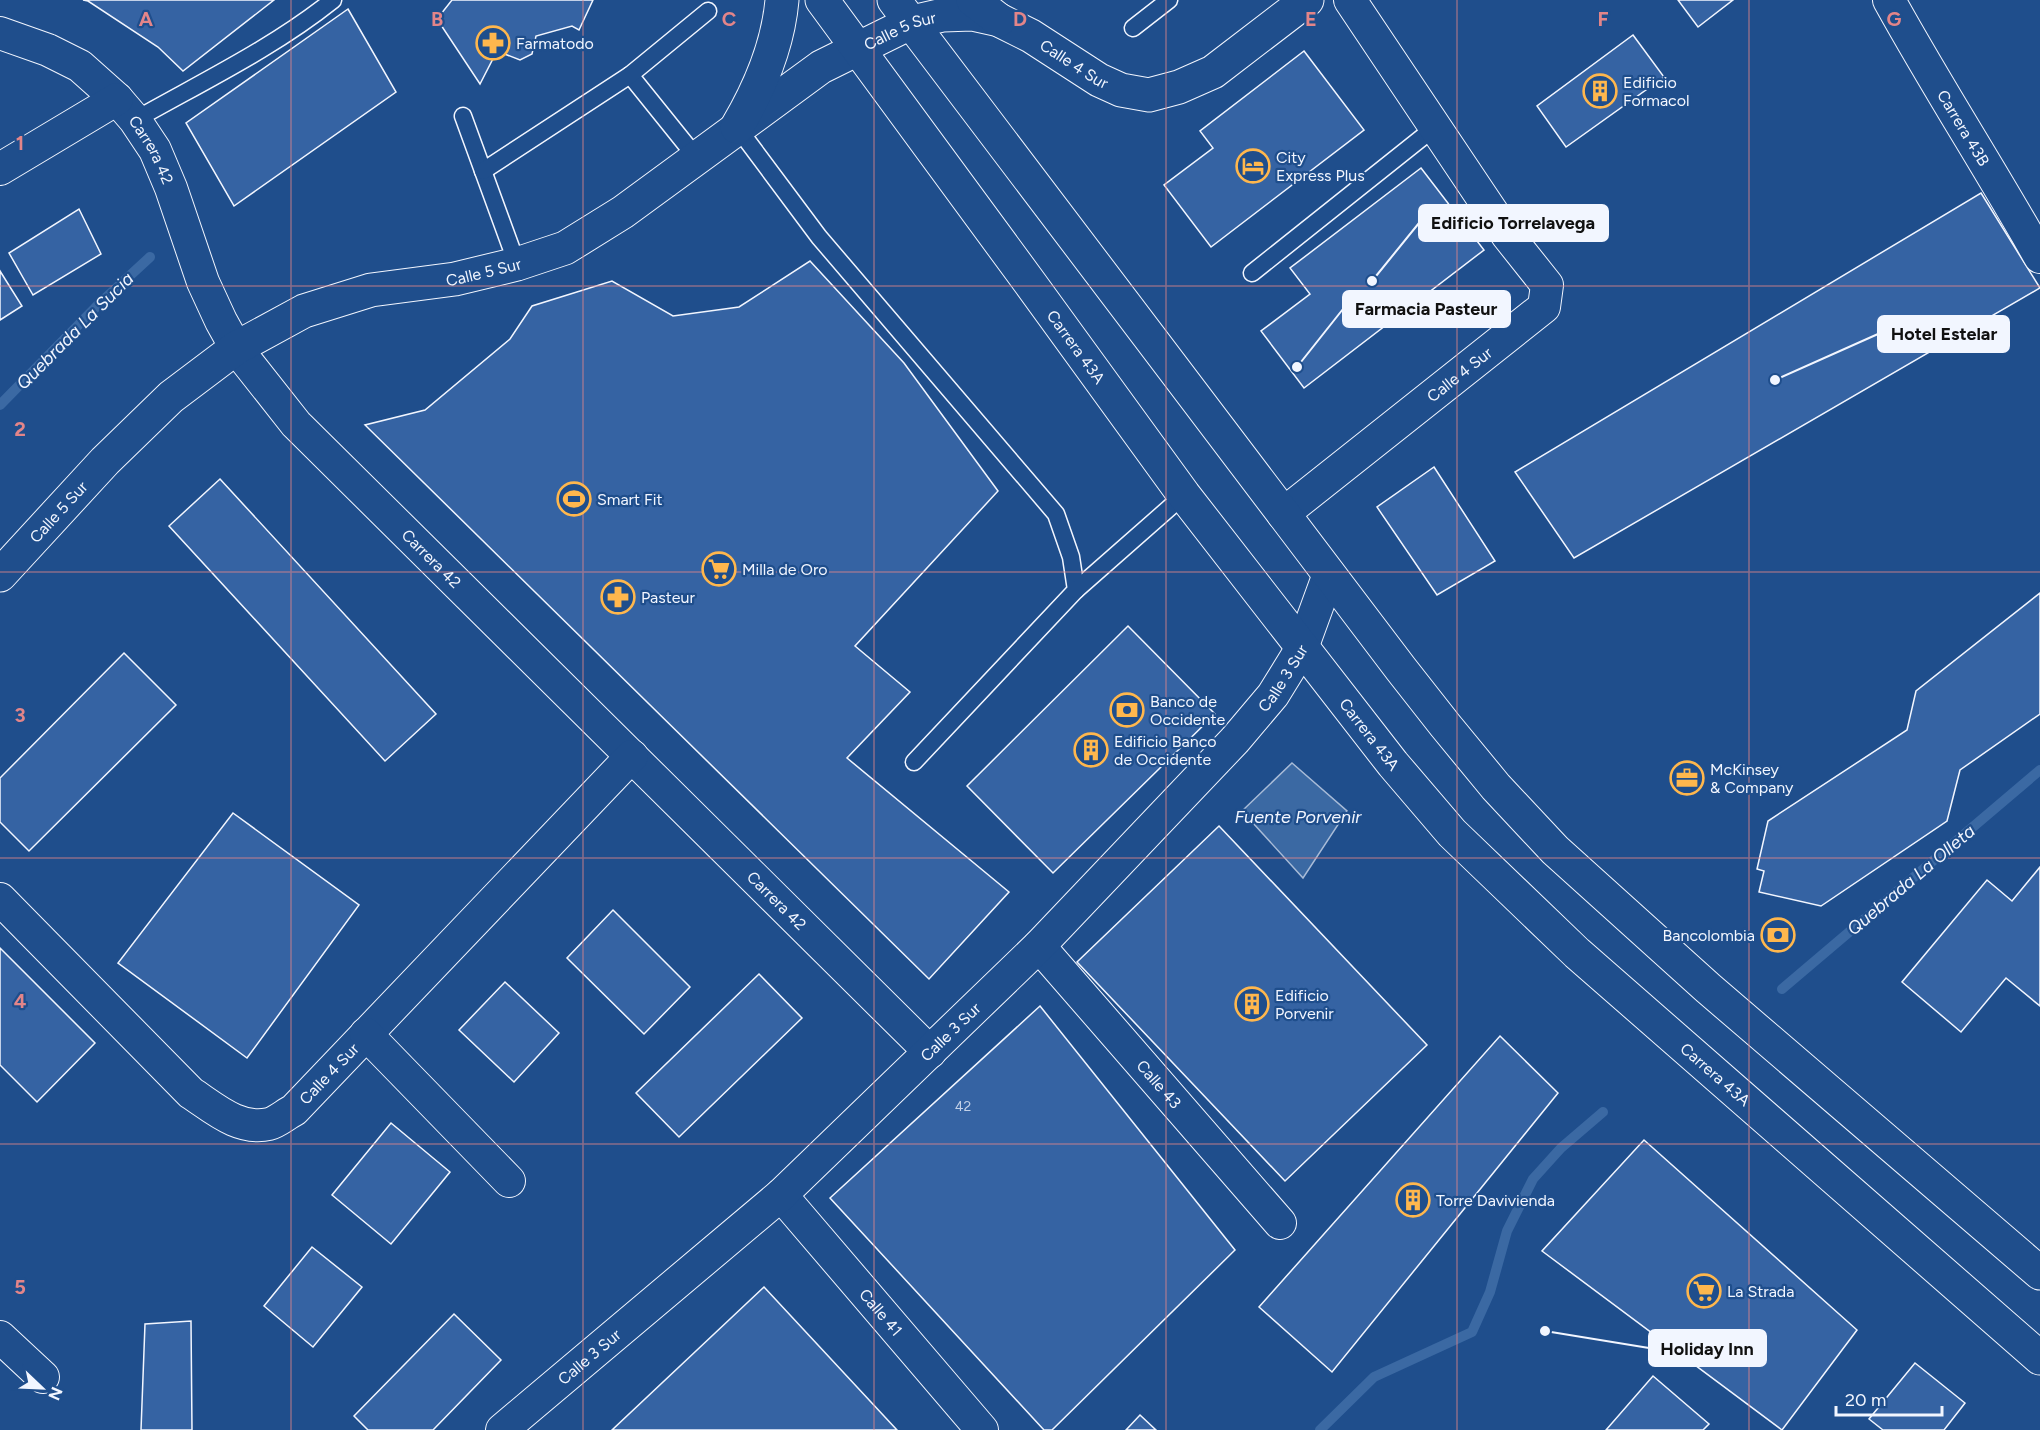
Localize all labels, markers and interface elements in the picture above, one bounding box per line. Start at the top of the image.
text: A [139,7,154,31]
text: B [431,7,443,31]
text: C [722,7,736,31]
street label: Calle 5 Sur [861,7,938,54]
text: D [1013,7,1027,31]
text: E [1305,7,1317,31]
text: F [1597,7,1609,31]
text: G [1887,7,1902,31]
pharmacy icon: Farmatodo [475,25,511,61]
place label: Farmatodo [516,34,594,53]
street label: Calle 4 Sur [1037,35,1112,93]
building icon: Edificio Formacol [1582,73,1618,109]
place label: Edificio Formacol [1623,73,1690,110]
street label: Carrera 43B [1934,86,1994,169]
street label: Carrera 42 [125,112,178,187]
text: 1 [16,131,24,155]
hotel icon: City Express Plus [1235,148,1271,184]
place label: City Express Plus [1276,148,1365,185]
callout: Edificio Torrelavega [1419,205,1608,241]
text: Edificio Torrelavega [1431,212,1595,234]
street label: Calle 5 Sur [445,254,524,290]
water label: Quebrada La Sucia [12,267,139,394]
callout: Farmacia Pasteur [1343,291,1510,327]
text: Farmacia Pasteur [1355,298,1498,320]
street label: Carrera 43A [1043,306,1109,387]
callout: Hotel Estelar [1878,316,2009,352]
text: Hotel Estelar [1891,323,1997,345]
street label: Calle 4 Sur [1423,342,1496,406]
text: 2 [14,417,26,441]
street label: Calle 5 Sur [25,477,92,546]
sports icon: Smart Fit [556,481,592,517]
place label: Smart Fit [597,490,662,509]
street label: Carrera 42 [398,525,465,592]
supermarket icon: Milla de Oro [701,551,737,587]
place label: Milla de Oro [742,560,828,579]
pharmacy icon: Pasteur [600,579,636,615]
place label: Pasteur [641,588,695,607]
street label: Calle 3 Sur [1254,641,1312,715]
bank icon: Banco de Occidente [1109,692,1145,728]
place label: Banco de Occidente [1150,692,1225,729]
street label: Carrera 43A [1336,694,1404,774]
text: 3 [14,703,26,727]
building icon: Edificio Banco de Occidente [1073,732,1109,768]
place label: Edificio Banco de Occidente [1114,732,1217,769]
office icon: McKinsey & Company [1669,760,1705,796]
place label: McKinsey & Company [1710,760,1794,797]
water label: Fuente Porvenir [1235,806,1362,828]
water label: Quebrada La Olleta [1842,820,1980,940]
street label: Carrera 42 [743,867,810,934]
bank icon: Bancolombia [1760,917,1796,953]
place label: Bancolombia [1663,926,1755,945]
building icon: Edificio Porvenir [1234,986,1270,1022]
place label: Edificio Porvenir [1275,986,1334,1023]
text: 4 [14,989,27,1013]
street label: Calle 3 Sur [916,998,985,1065]
street label: Calle 4 Sur [295,1039,363,1108]
street label: Carrera 43A [1677,1039,1754,1110]
street label: Calle 43 [1133,1056,1185,1112]
house number: 42 [955,1098,971,1115]
building icon: Torre Davivienda [1395,1182,1431,1218]
place label: Torre Davivienda [1436,1191,1555,1210]
supermarket icon: La Strada [1686,1273,1722,1309]
text: 5 [14,1275,26,1299]
place label: La Strada [1727,1282,1794,1301]
street label: Calle 41 [856,1285,907,1339]
street label: Calle 3 Sur [554,1324,625,1388]
callout: Holiday Inn [1649,1330,1766,1366]
text: Holiday Inn [1660,1338,1754,1360]
north arrow [12,1358,72,1418]
scale bar [1836,1379,1942,1417]
text: N [44,1384,67,1403]
text: 20 m [1845,1389,1886,1411]

